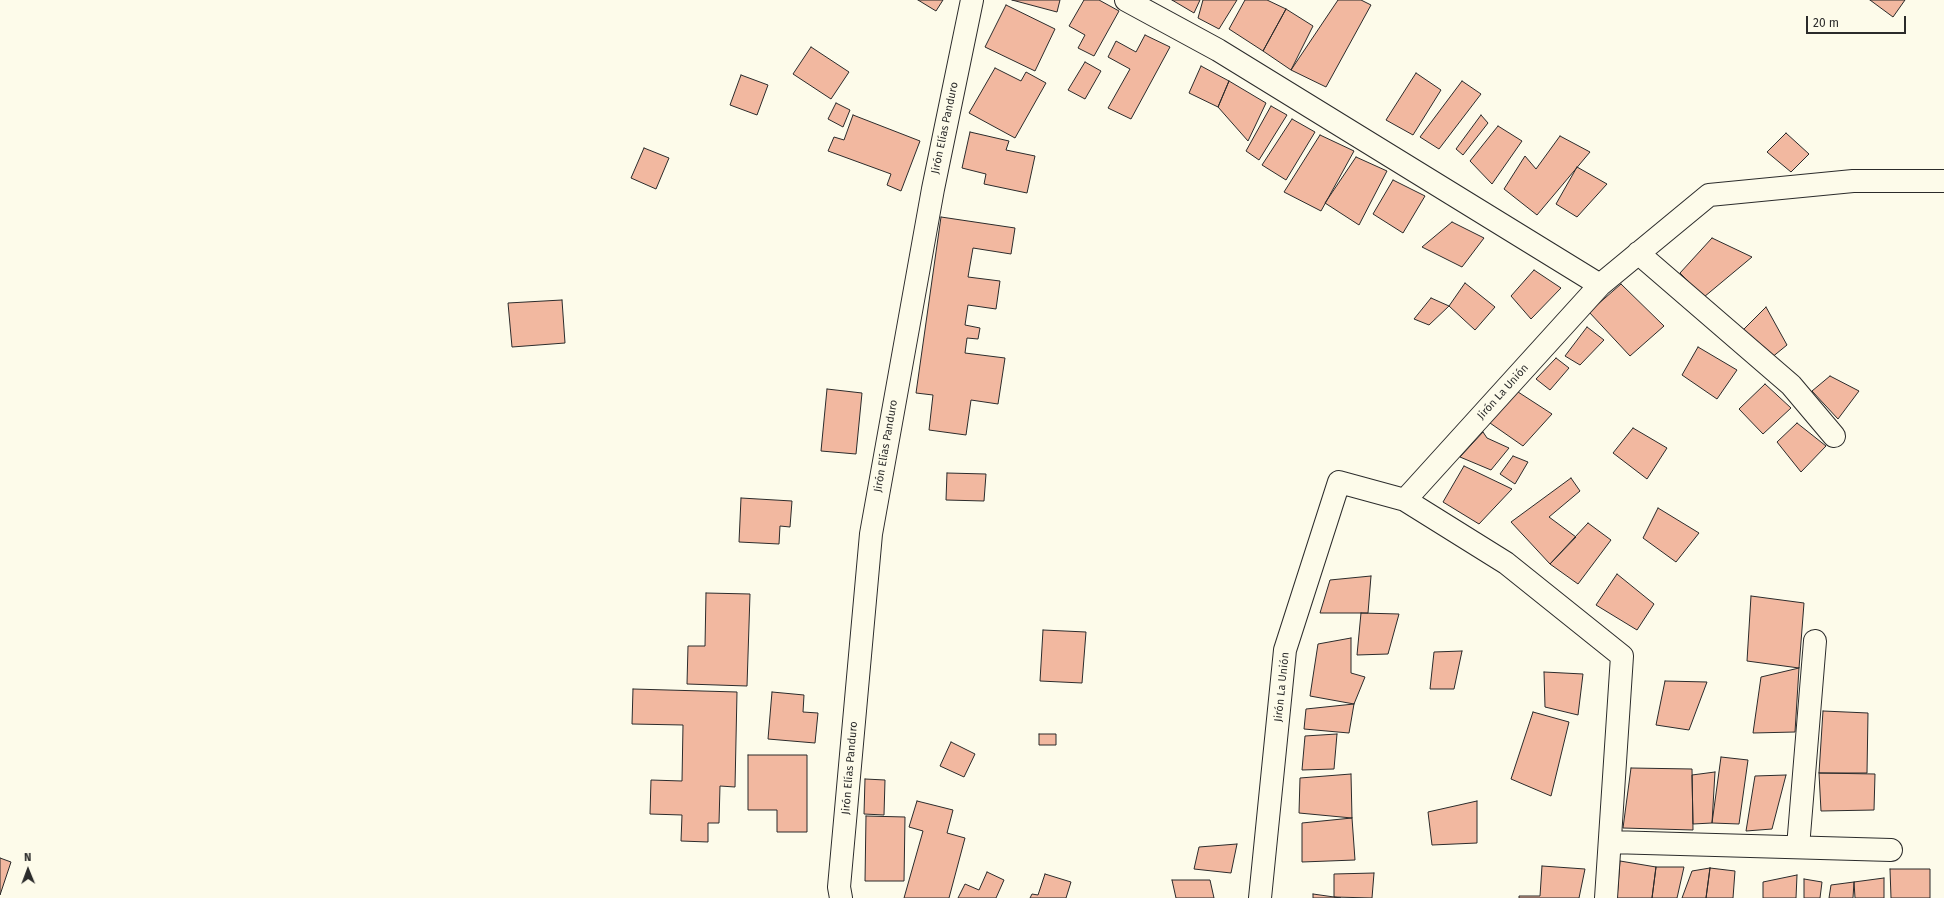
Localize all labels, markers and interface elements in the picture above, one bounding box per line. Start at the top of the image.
scale bar [1808,8,1908,34]
text: 20 m [1813,16,1839,30]
street label: Jirón Elías Panduro [929,81,961,175]
street label: Jirón La Unión [1475,362,1531,422]
street label: Jirón Elías Panduro [871,399,901,493]
street label: Jirón La Unión [1272,651,1292,723]
street label: Jirón Elías Panduro [839,721,861,815]
north arrow [8,850,48,890]
text: N [24,851,32,864]

